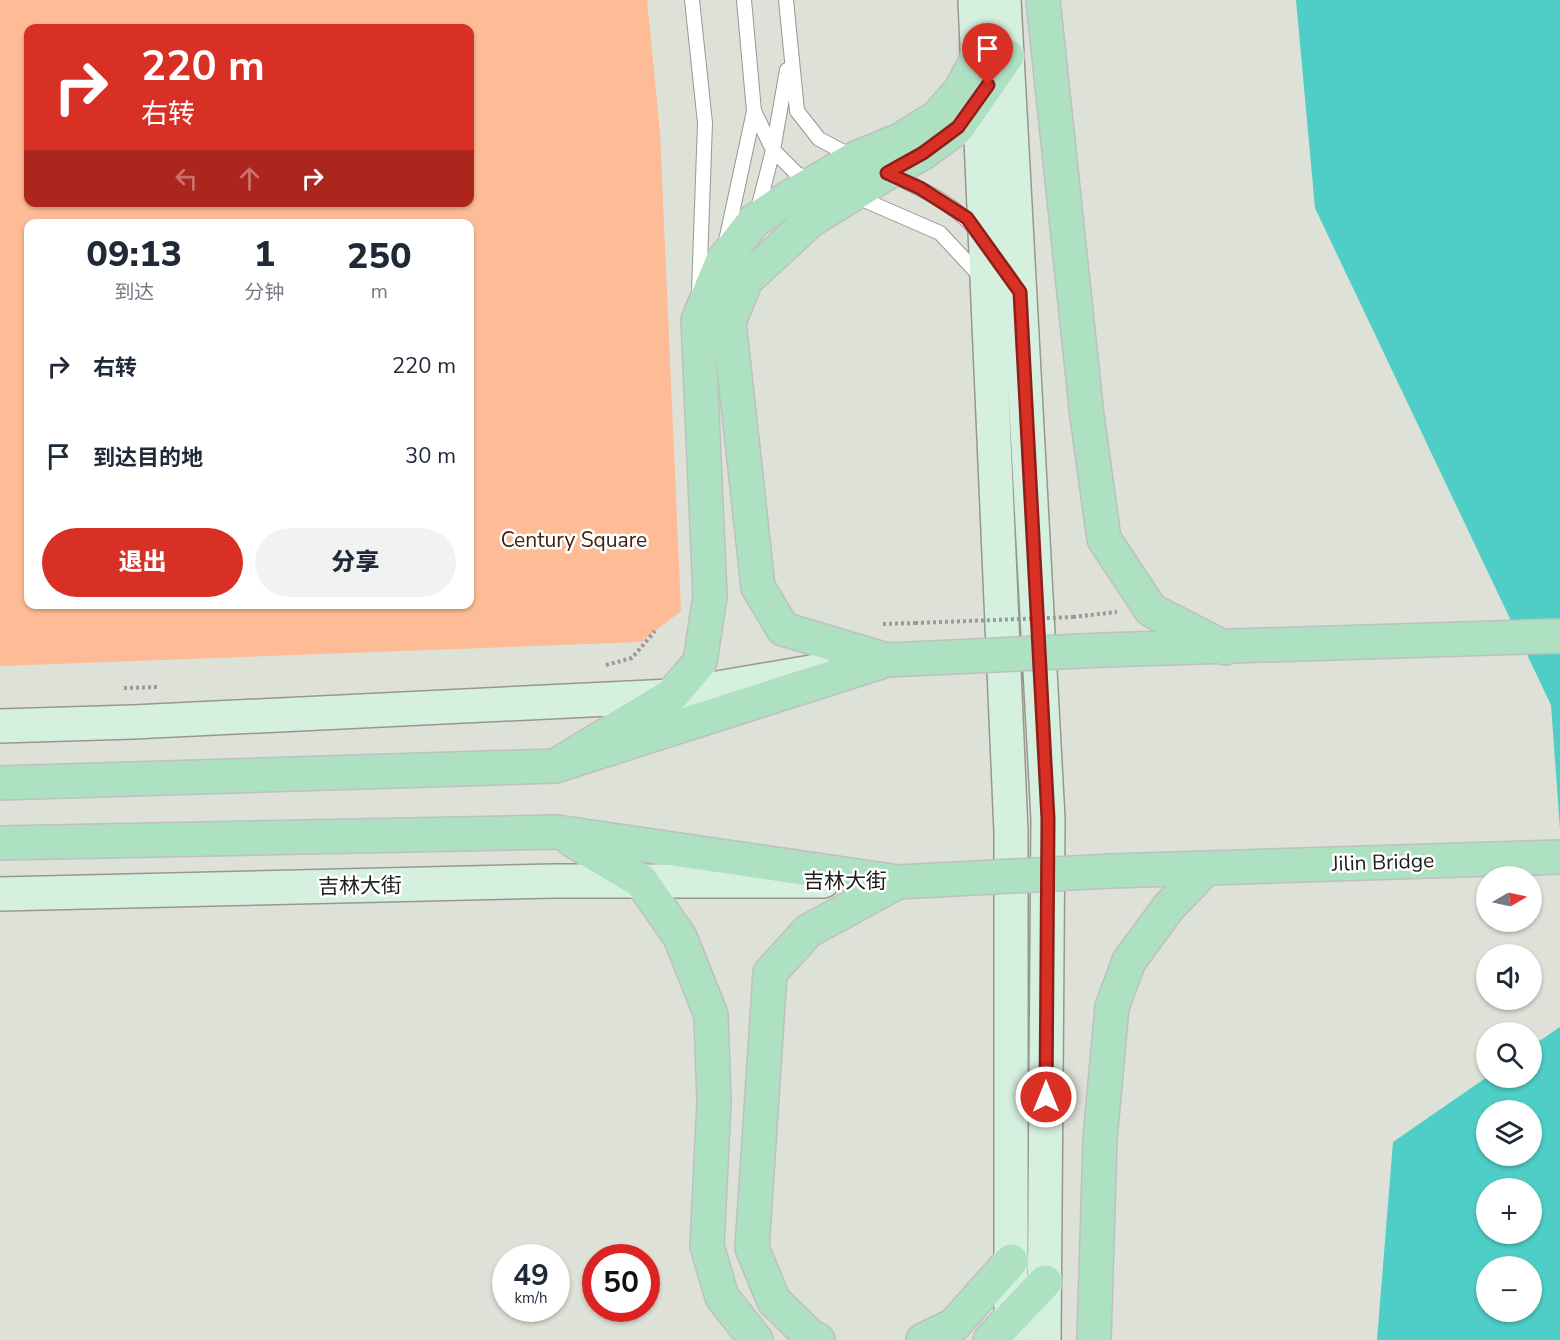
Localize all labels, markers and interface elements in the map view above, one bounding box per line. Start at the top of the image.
pin [962,23,1013,85]
icon: arrive [971,32,1004,65]
text: 220 m [141,38,265,95]
icon: right [42,48,120,126]
text: 右转 [141,96,195,133]
icon: left [170,162,203,195]
icon: ahead [233,162,266,195]
icon: right [296,162,329,195]
text: 09:13 [86,230,182,279]
text: 1 [254,230,275,279]
text: 250 [347,232,412,281]
text: m [371,278,388,305]
text: 到达 [114,279,154,306]
text: 分钟 [244,279,284,306]
icon: right [42,350,75,383]
text: 220 m [392,351,456,381]
text: 右转 [93,353,137,383]
icon: arrive [42,440,75,473]
text: 30 m [405,441,456,471]
text: 到达目的地 [93,443,203,473]
park label: Century Square [501,526,647,554]
button: 退出 [42,528,243,597]
button: 分享 [255,528,456,597]
street label: Jilin Bridge [1330,846,1435,878]
north arrow [1476,866,1542,932]
map controls [1476,866,1542,1322]
street label: 吉林大街 [803,867,887,895]
street label: 吉林大街 [318,871,402,901]
button: sound [1476,944,1542,1010]
button: search [1476,1022,1542,1088]
position arrow [1014,1065,1078,1129]
button: layers [1476,1100,1542,1166]
button: + [1476,1178,1542,1244]
speed limit sign: 50 [582,1244,660,1322]
text: 49 [513,1255,549,1296]
button: − [1476,1256,1542,1322]
text: km/h [514,1288,548,1308]

